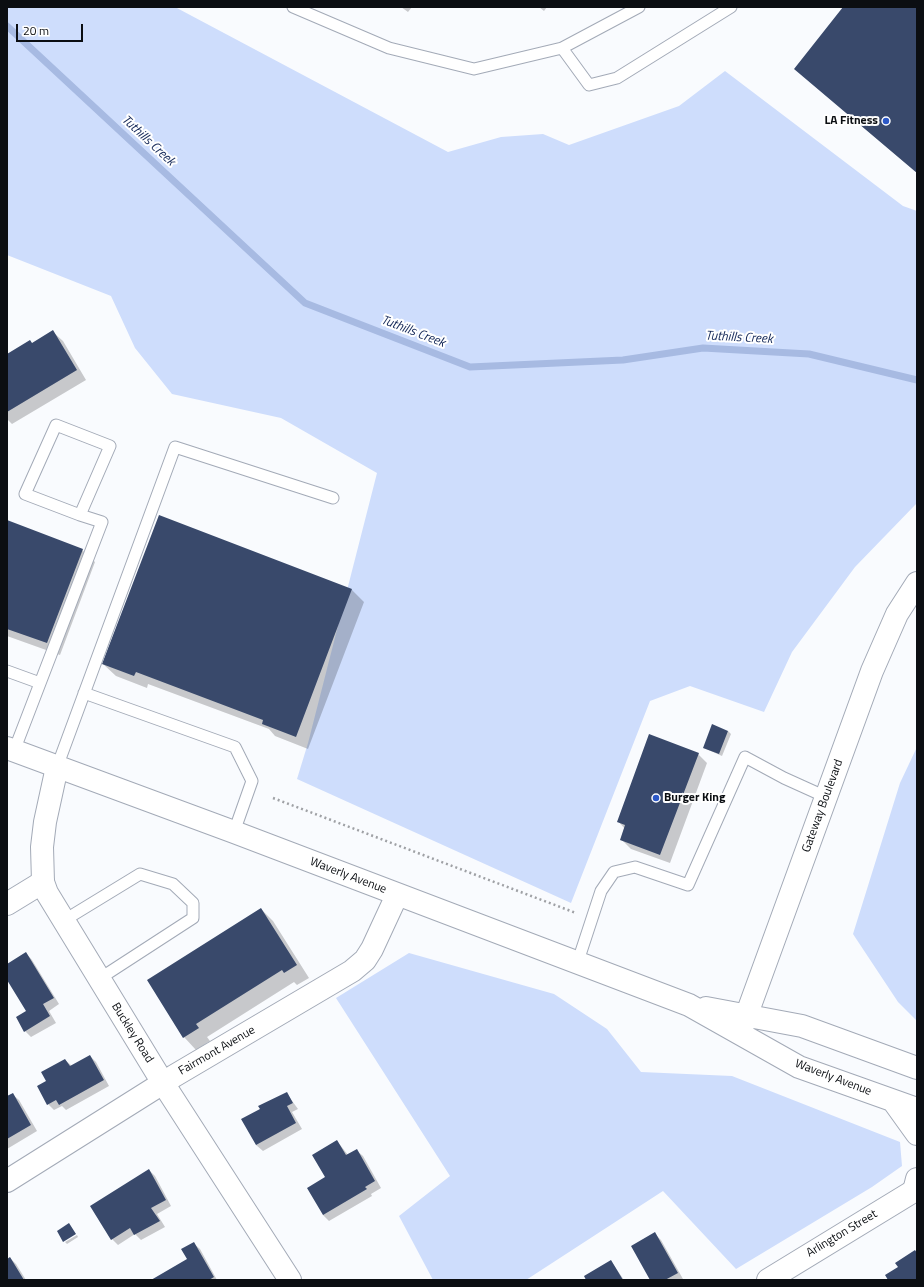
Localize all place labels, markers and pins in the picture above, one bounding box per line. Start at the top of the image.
place label: LA Fitness [825,114,878,128]
marker: LA Fitness [881,116,891,126]
place label: Burger King [664,791,725,805]
marker: Burger King [651,793,661,803]

